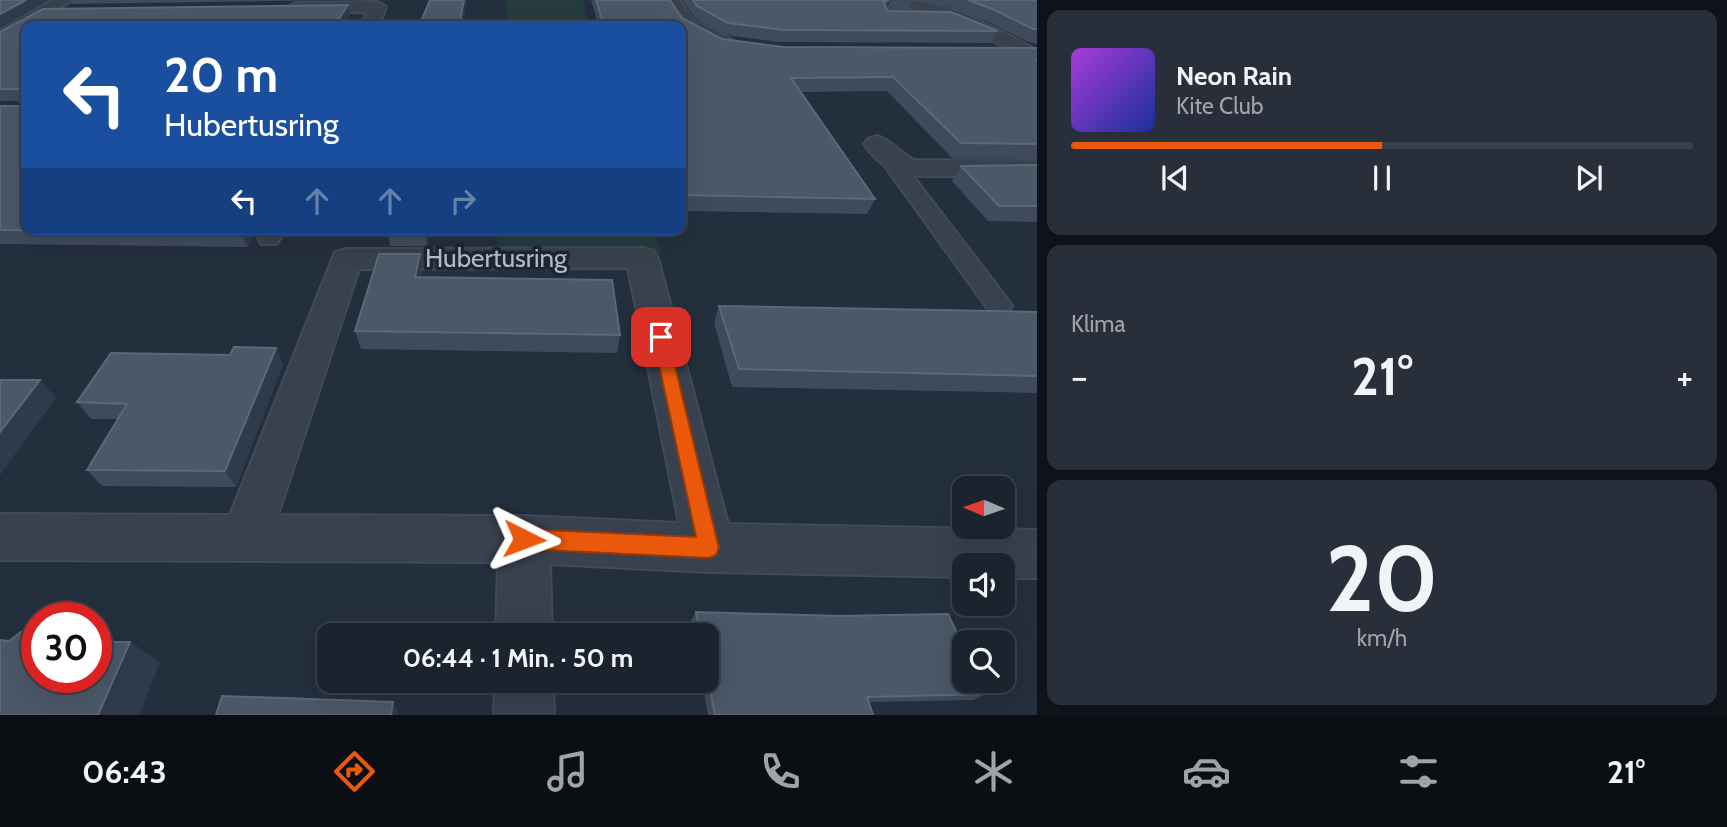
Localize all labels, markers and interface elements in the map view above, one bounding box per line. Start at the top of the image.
text: 20 m [164,45,278,104]
icon: left [49,49,140,140]
text: Neon Rain [1176,60,1292,92]
text: Kite Club [1176,92,1263,120]
text: Hubertusring [164,105,339,144]
icon: previous [1156,159,1194,197]
icon: pause [1363,159,1401,197]
icon: next [1570,159,1608,197]
icon: left [225,182,263,220]
icon: ahead [298,182,336,220]
icon: ahead [371,182,409,220]
icon: right [444,182,482,220]
street label: Hubertusring [425,242,568,274]
pin [631,307,691,367]
text: Klima [1071,310,1126,338]
icon: arrive [642,318,680,356]
text: 21° [1351,345,1413,408]
text: − [1071,353,1088,400]
text: + [1676,353,1693,400]
north arrow [952,476,1015,539]
map controls [952,476,1015,693]
position arrow [487,502,561,576]
text: 20 [1326,523,1438,634]
button: sound [952,553,1015,616]
speed limit sign: 30 [21,602,112,693]
text: km/h [1357,624,1407,652]
button: search [952,630,1015,693]
text: 06:44 · 1 Min. · 50 m [403,642,633,674]
icon: directions [330,747,379,796]
icon: music [543,747,592,796]
icon: phone [756,747,805,796]
icon: climate [969,747,1018,796]
icon: car [1182,747,1231,796]
icon: filters [1394,747,1443,796]
text: 06:43 [82,752,167,791]
text: 21° [1607,752,1645,791]

